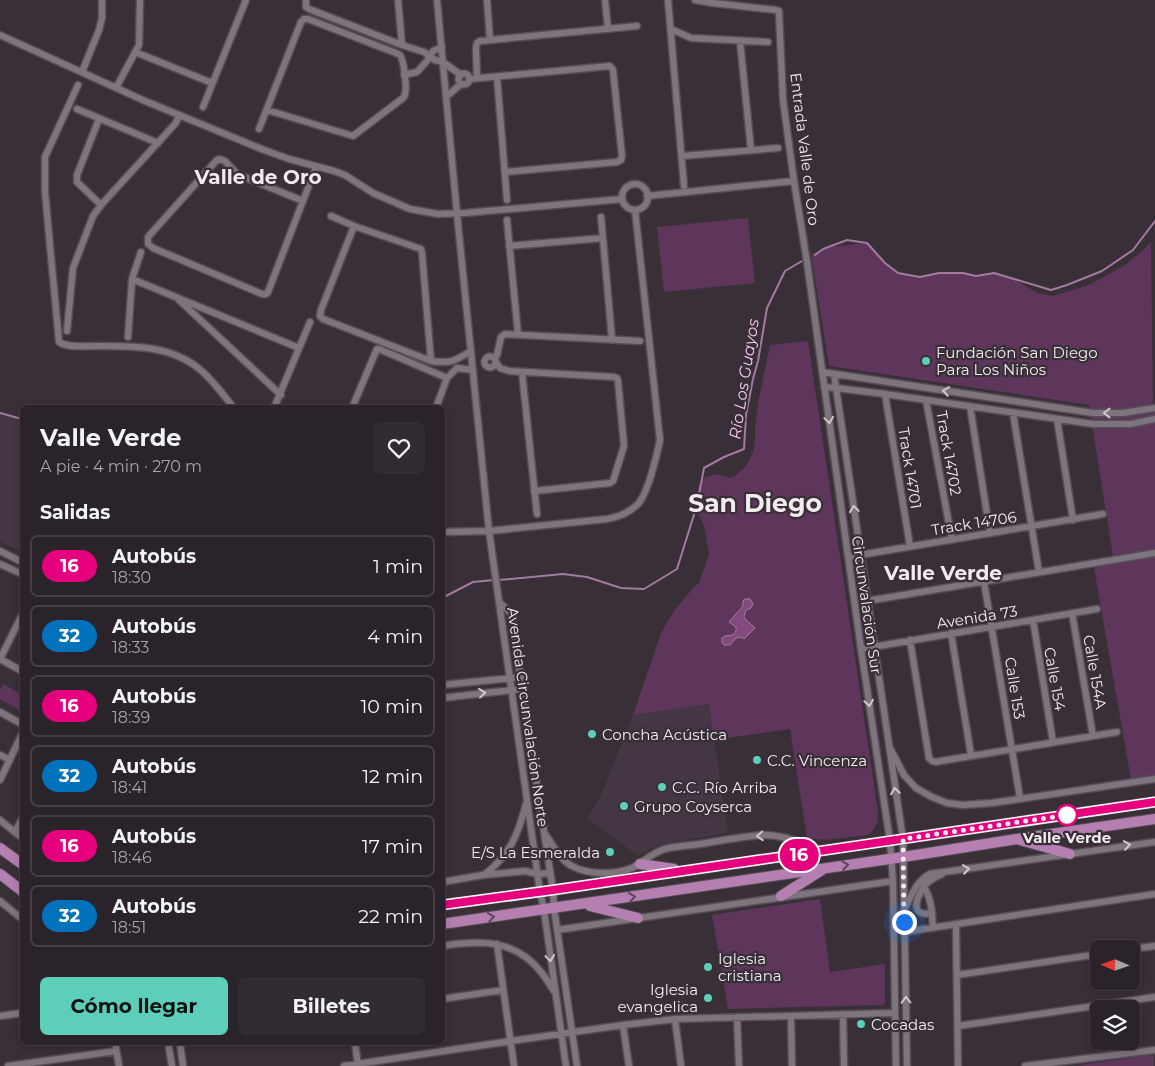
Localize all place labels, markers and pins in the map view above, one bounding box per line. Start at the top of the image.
place label: Fundación San Diego Para Los Niños [936,343,1098,379]
marker: Fundación San Diego Para Los Niños [920,355,932,367]
place label: Concha Acústica [602,725,727,744]
marker: Concha Acústica [586,728,598,740]
place label: C.C. Vincenza [767,751,867,770]
marker: C.C. Vincenza [751,754,763,766]
place label: C.C. Río Arriba [672,778,777,797]
marker: C.C. Río Arriba [656,781,668,793]
place label: Grupo Coyserca [634,797,752,816]
marker: Grupo Coyserca [618,800,630,812]
marker: Valle Verde [1056,804,1078,826]
place label: Valle Verde [1022,828,1111,847]
place label: E/S La Esmeralda [471,843,600,862]
marker: E/S La Esmeralda [604,846,616,858]
place label: Iglesia cristiana [718,949,782,985]
marker: Iglesia cristiana [702,961,714,973]
place label: Iglesia evangelica [618,980,698,1016]
marker: Iglesia evangelica [702,992,714,1004]
place label: Cocadas [871,1015,934,1034]
marker: Cocadas [855,1018,867,1030]

